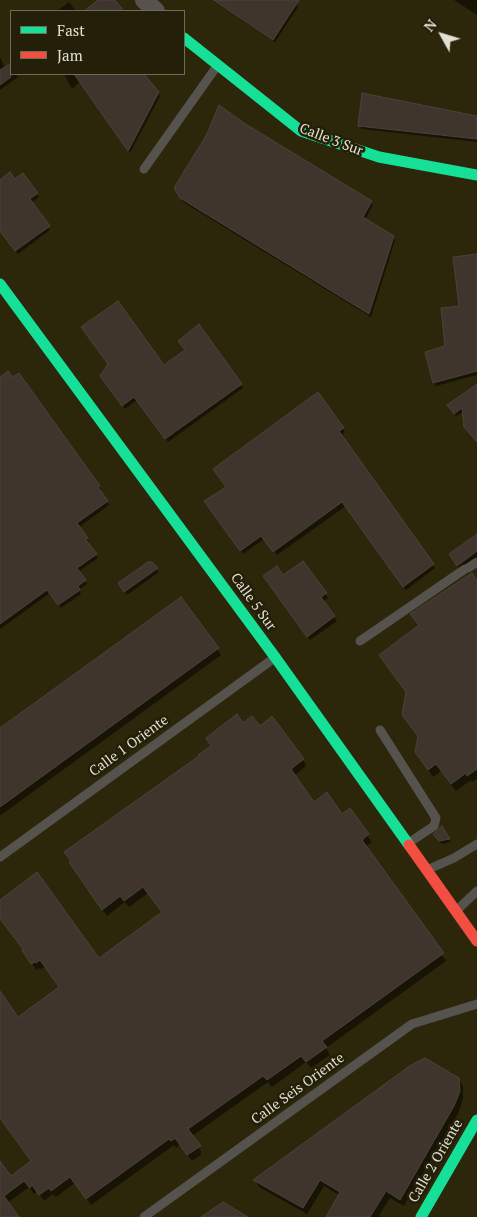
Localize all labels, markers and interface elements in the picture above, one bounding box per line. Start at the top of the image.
legend [10,10,185,75]
north arrow [417,10,467,60]
text: N [419,15,441,35]
text: Fast [57,20,85,40]
text: Jam [57,45,83,65]
street label: Calle 3 Sur [297,120,365,160]
street label: Calle 5 Sur [227,570,279,634]
street label: Calle 1 Oriente [86,712,172,780]
street label: Calle Seis Oriente [248,1050,348,1128]
street label: Calle 2 Oriente [405,1116,467,1206]

